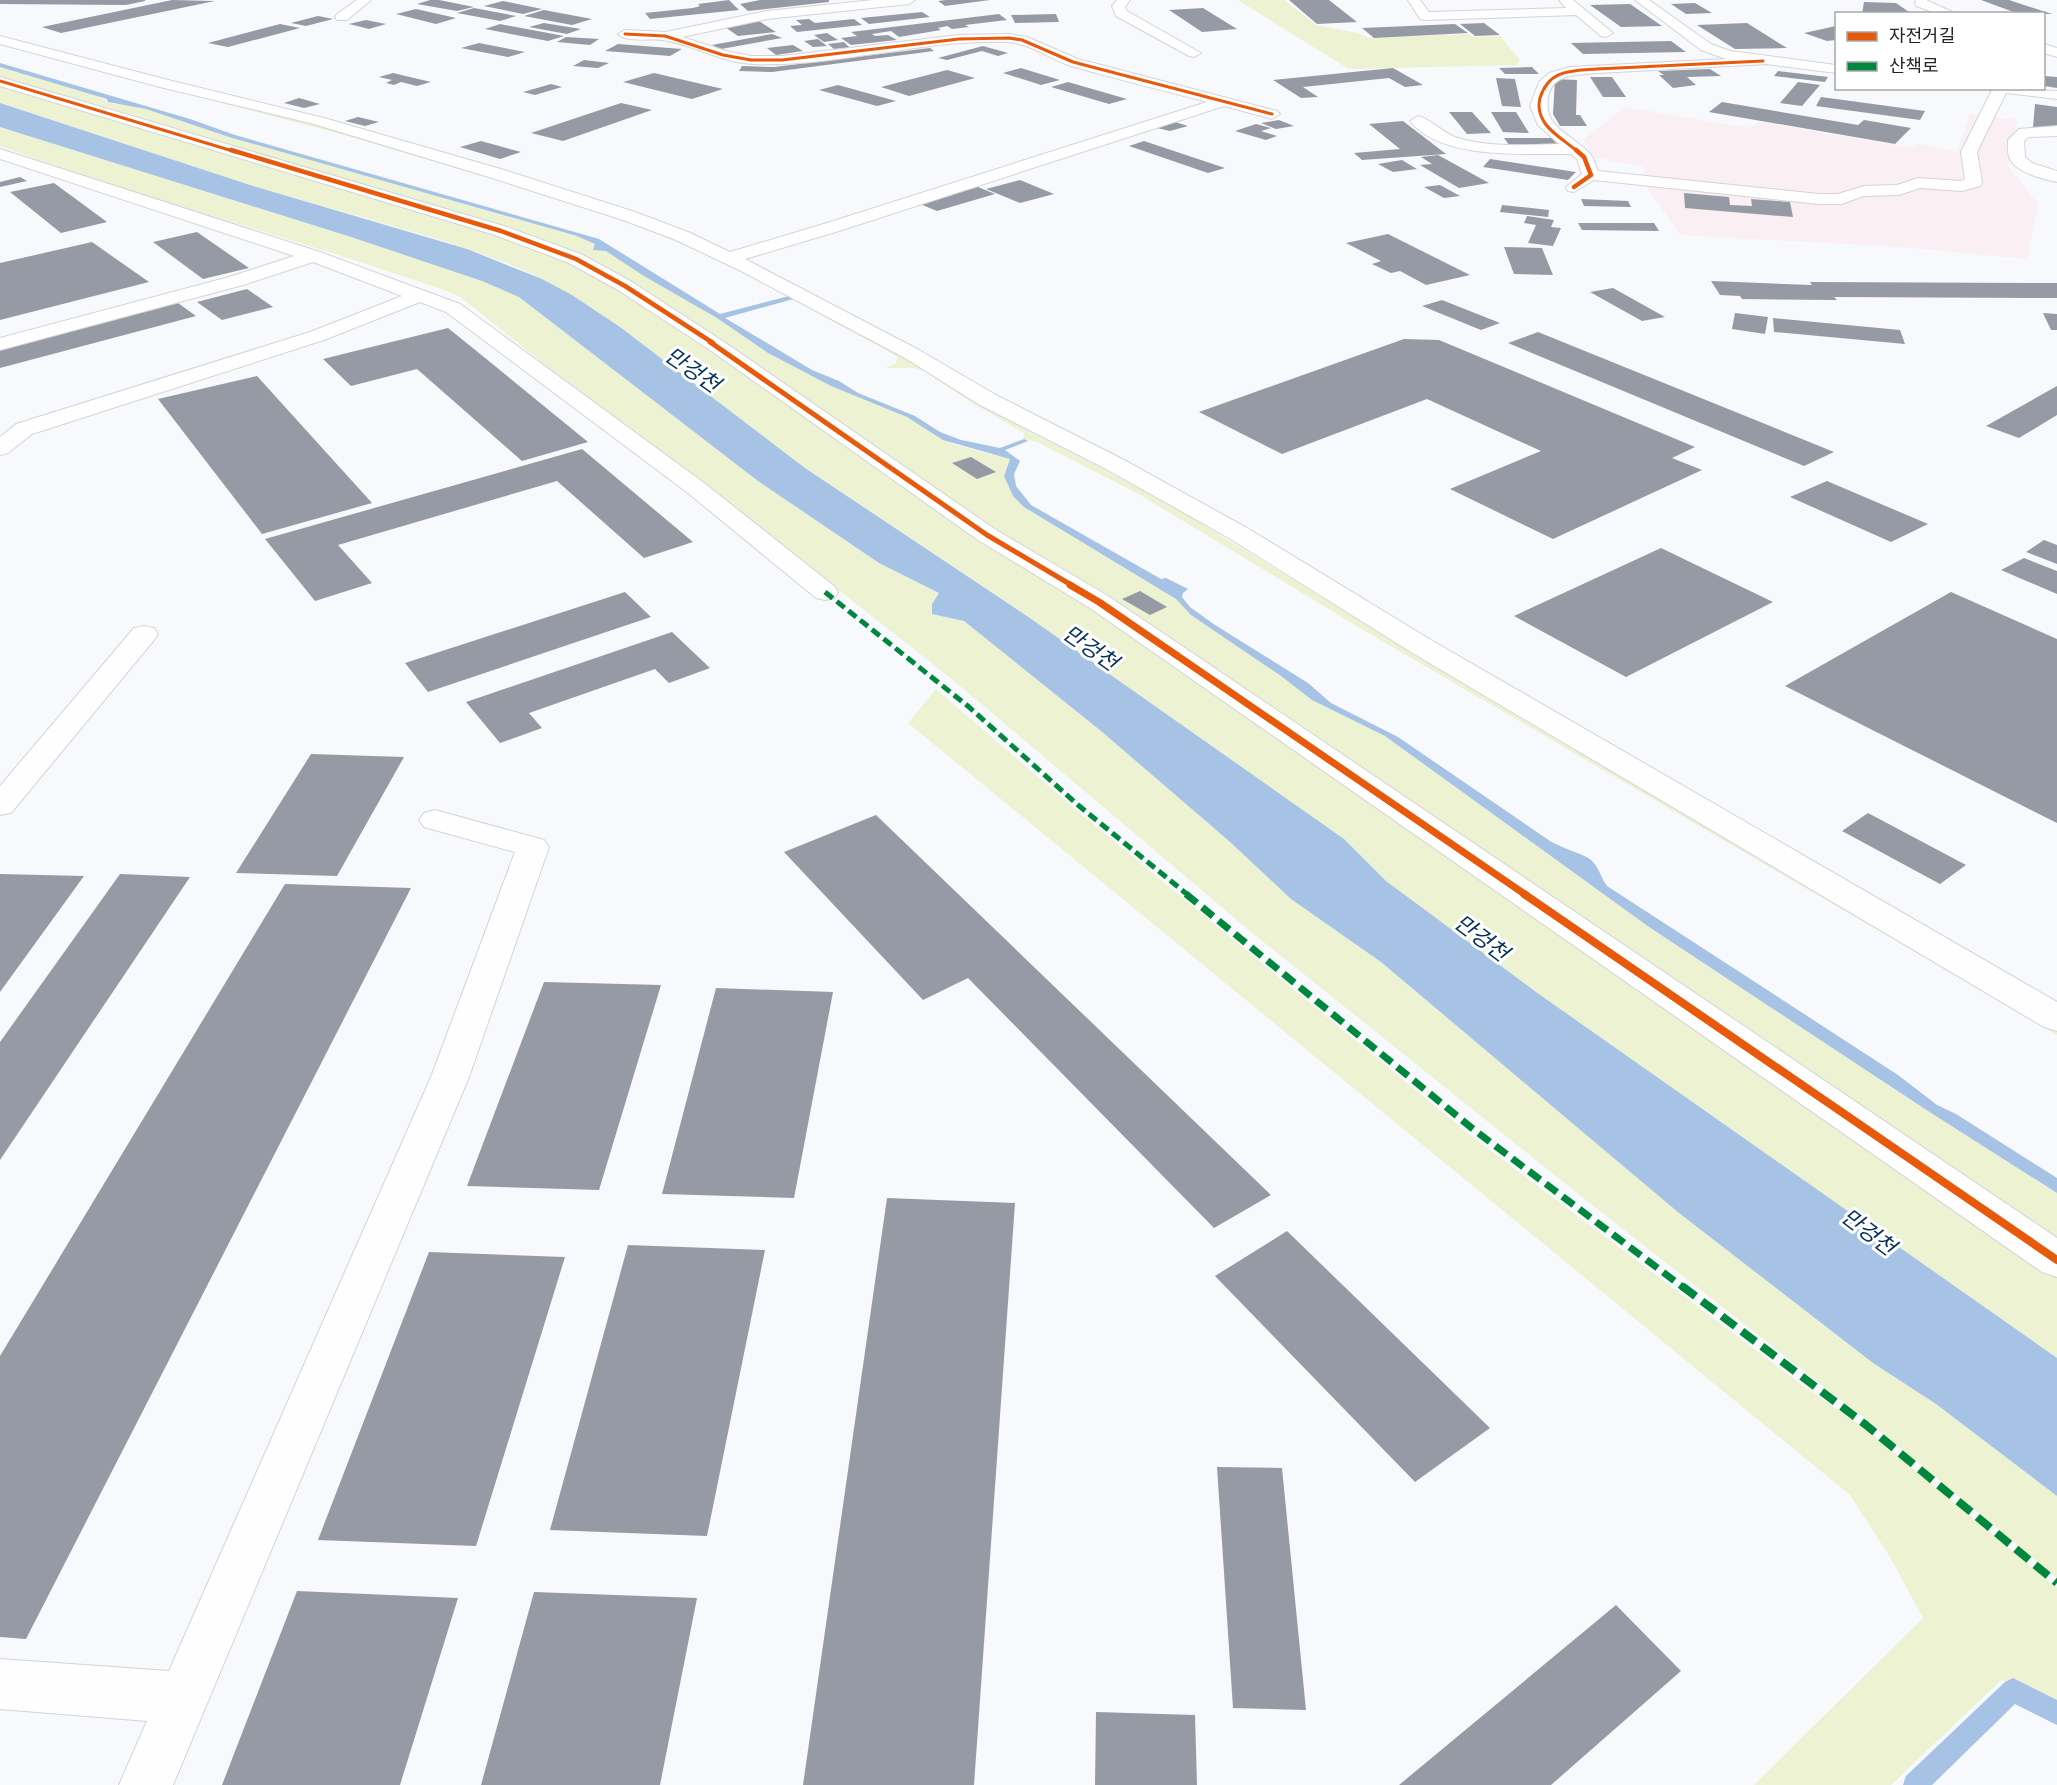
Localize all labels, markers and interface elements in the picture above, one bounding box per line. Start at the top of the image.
legend [1835,12,2045,90]
text: 자전거길 [1889,25,1955,45]
text: 산책로 [1889,55,1939,75]
water label: 만겅천 [661,341,727,398]
water label: 만겅천 [1059,619,1125,676]
water label: 만겅천 [1450,909,1516,967]
water label: 만겅천 [1837,1203,1903,1261]

